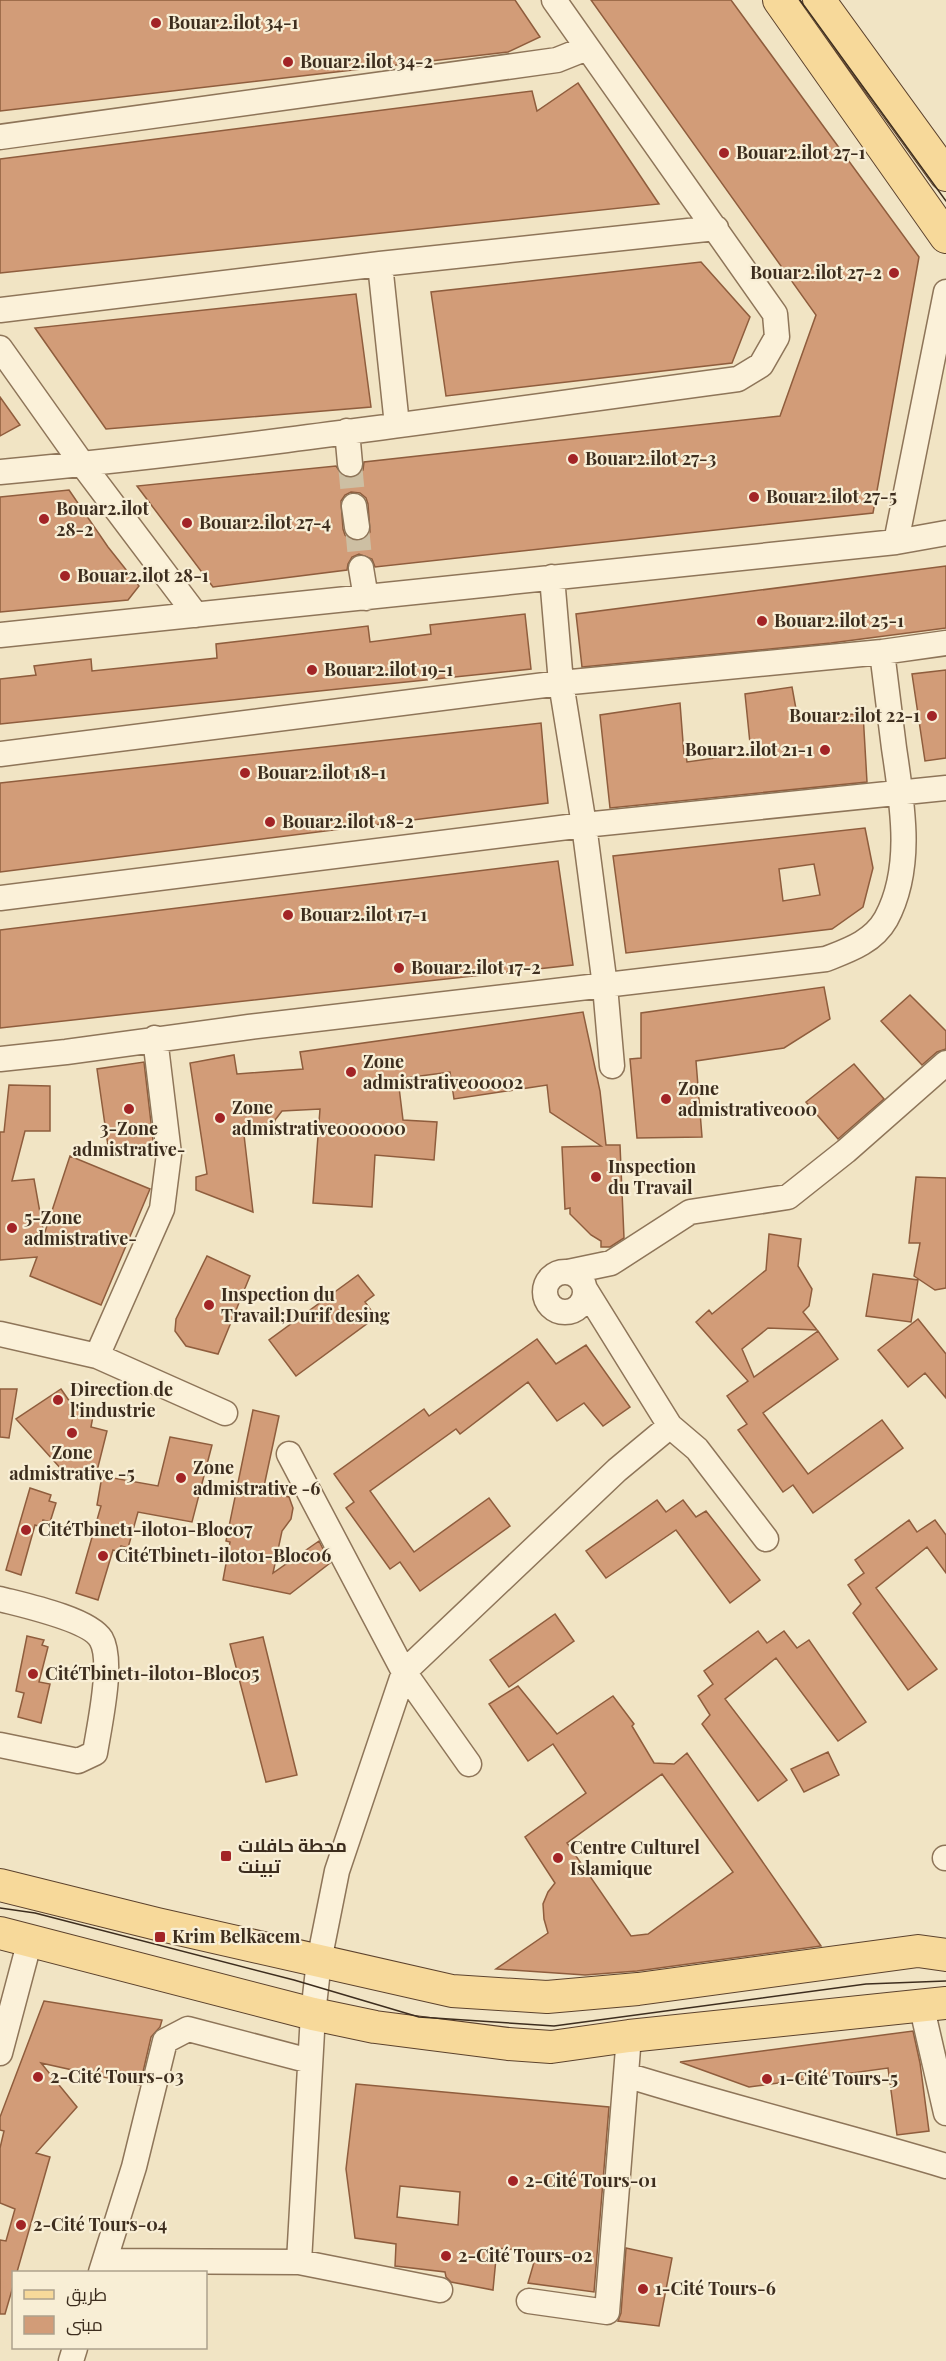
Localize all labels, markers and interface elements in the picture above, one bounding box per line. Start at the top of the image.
place label: Bouar2.ilot 34-1 [168,10,298,34]
marker: Bouar2.ilot 34-1 [149,16,163,30]
place label: Bouar2.ilot 34-2 [300,49,433,73]
marker: Bouar2.ilot 34-2 [281,55,295,69]
place label: Bouar2.ilot 27-1 [736,140,866,164]
marker: Bouar2.ilot 27-1 [717,146,731,160]
place label: Bouar2.ilot 27-2 [750,260,882,284]
marker: Bouar2.ilot 27-2 [887,266,901,280]
place label: Bouar2.ilot 27-3 [585,446,717,470]
marker: Bouar2.ilot 27-3 [566,452,580,466]
place label: Bouar2.ilot 27-5 [766,484,897,508]
marker: Bouar2.ilot 27-5 [747,490,761,504]
place label: Bouar2.ilot 28-2 [56,496,149,541]
place label: Bouar2.ilot 27-4 [199,510,331,534]
marker: Bouar2.ilot 28-2 [37,512,51,526]
marker: Bouar2.ilot 27-4 [180,516,194,530]
place label: Bouar2.ilot 28-1 [77,563,209,587]
marker: Bouar2.ilot 28-1 [58,569,72,583]
place label: Bouar2.ilot 25-1 [774,608,904,632]
marker: Bouar2.ilot 25-1 [755,614,769,628]
place label: Bouar2.ilot 19-1 [324,657,453,681]
marker: Bouar2.ilot 19-1 [305,663,319,677]
place label: Bouar2.ilot 22-1 [789,703,920,727]
marker: Bouar2.ilot 22-1 [925,709,939,723]
place label: Bouar2.ilot 21-1 [685,737,813,761]
marker: Bouar2.ilot 21-1 [818,743,832,757]
place label: Bouar2.ilot 18-1 [257,760,386,784]
marker: Bouar2.ilot 18-1 [238,766,252,780]
place label: Bouar2.ilot 18-2 [282,809,414,833]
marker: Bouar2.ilot 18-2 [263,815,277,829]
place label: Bouar2.ilot 17-1 [300,902,427,926]
marker: Bouar2.ilot 17-1 [281,908,295,922]
place label: Bouar2.ilot 17-2 [411,955,541,979]
marker: Bouar2.ilot 17-2 [392,961,406,975]
place label: Zone admistrative00002 [363,1049,523,1094]
marker: Zone admistrative00002 [344,1065,358,1079]
place label: Zone admistrative000 [678,1076,817,1121]
marker: Zone admistrative000 [659,1092,673,1106]
place label: Zone admistrative000000 [232,1095,406,1140]
marker: 3-Zone admistrative- [122,1102,136,1116]
marker: Zone admistrative000000 [213,1111,227,1125]
place label: 3-Zone admistrative- [73,1116,185,1161]
place label: Inspection du Travail [608,1154,696,1199]
marker: Inspection du Travail [589,1170,603,1184]
place label: 5-Zone admistrative- [24,1205,137,1250]
marker: 5-Zone admistrative- [5,1221,19,1235]
place label: Inspection du Travail;Durif desing [221,1282,390,1327]
marker: Inspection du Travail;Durif desing [202,1298,216,1312]
place label: Direction de l'industrie [70,1377,173,1422]
marker: Direction de l'industrie [51,1393,65,1407]
marker: Zone admistrative -5 [65,1426,79,1440]
place label: Zone admistrative -5 [9,1440,135,1485]
place label: Zone admistrative -6 [193,1455,320,1500]
marker: Zone admistrative -6 [174,1471,188,1485]
place label: CitéTbinet1-ilot01-Bloc07 [38,1517,253,1541]
marker: CitéTbinet1-ilot01-Bloc07 [19,1523,33,1537]
place label: CitéTbinet1-ilot01-Bloc06 [115,1543,331,1567]
marker: CitéTbinet1-ilot01-Bloc06 [96,1549,110,1563]
place label: CitéTbinet1-ilot01-Bloc05 [45,1661,259,1685]
marker: CitéTbinet1-ilot01-Bloc05 [26,1667,40,1681]
place label: محطة حافلات تبينت [238,1833,347,1878]
place label: Centre Culturel Islamique [570,1835,700,1880]
marker: محطة حافلات تبينت [219,1849,233,1863]
marker: Centre Culturel Islamique [551,1851,565,1865]
place label: Krim Belkacem [172,1924,301,1948]
marker: Krim Belkacem [153,1930,167,1944]
place label: 2-Cité Tours-03 [50,2064,184,2088]
place label: 1-Cité Tours-5 [779,2066,898,2090]
marker: 2-Cité Tours-03 [31,2070,45,2084]
marker: 1-Cité Tours-5 [760,2072,774,2086]
place label: 2-Cité Tours-01 [525,2168,657,2192]
marker: 2-Cité Tours-01 [506,2174,520,2188]
place label: 2-Cité Tours-04 [33,2212,167,2236]
marker: 2-Cité Tours-04 [14,2218,28,2232]
place label: 2-Cité Tours-02 [458,2243,592,2267]
marker: 2-Cité Tours-02 [439,2249,453,2263]
legend [12,2271,207,2349]
place label: 1-Cité Tours-6 [655,2276,776,2300]
text: طريق [66,2282,107,2307]
marker: 1-Cité Tours-6 [636,2282,650,2296]
text: مبنى [66,2312,103,2336]

